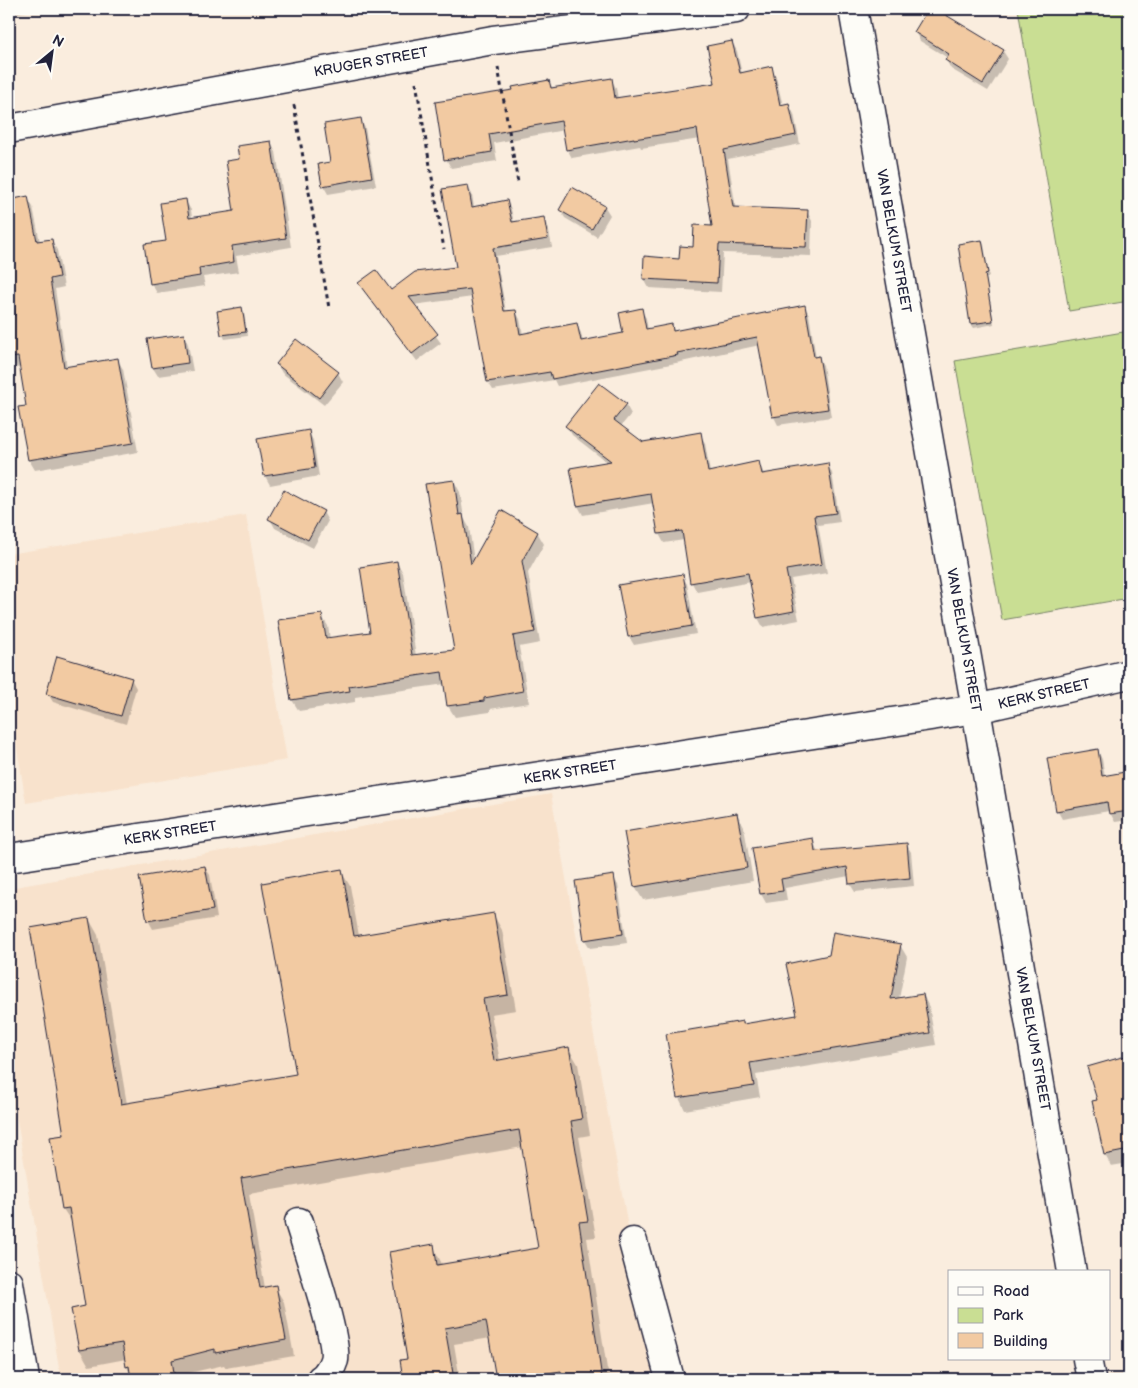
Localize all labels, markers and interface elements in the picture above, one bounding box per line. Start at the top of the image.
north arrow [28,28,78,78]
text: N [49,31,67,51]
street label: KRUGER STREET [312,43,430,80]
street label: VAN BELKUM STREET [873,168,915,315]
street label: VAN BELKUM STREET [943,567,985,714]
street label: KERK STREET [996,675,1092,713]
street label: KERK STREET [522,756,618,788]
street label: KERK STREET [122,817,218,849]
street label: VAN BELKUM STREET [1012,966,1054,1113]
legend [948,1270,1110,1360]
text: Road [993,1282,1029,1301]
text: Park [993,1306,1024,1325]
text: Building [993,1332,1048,1351]

